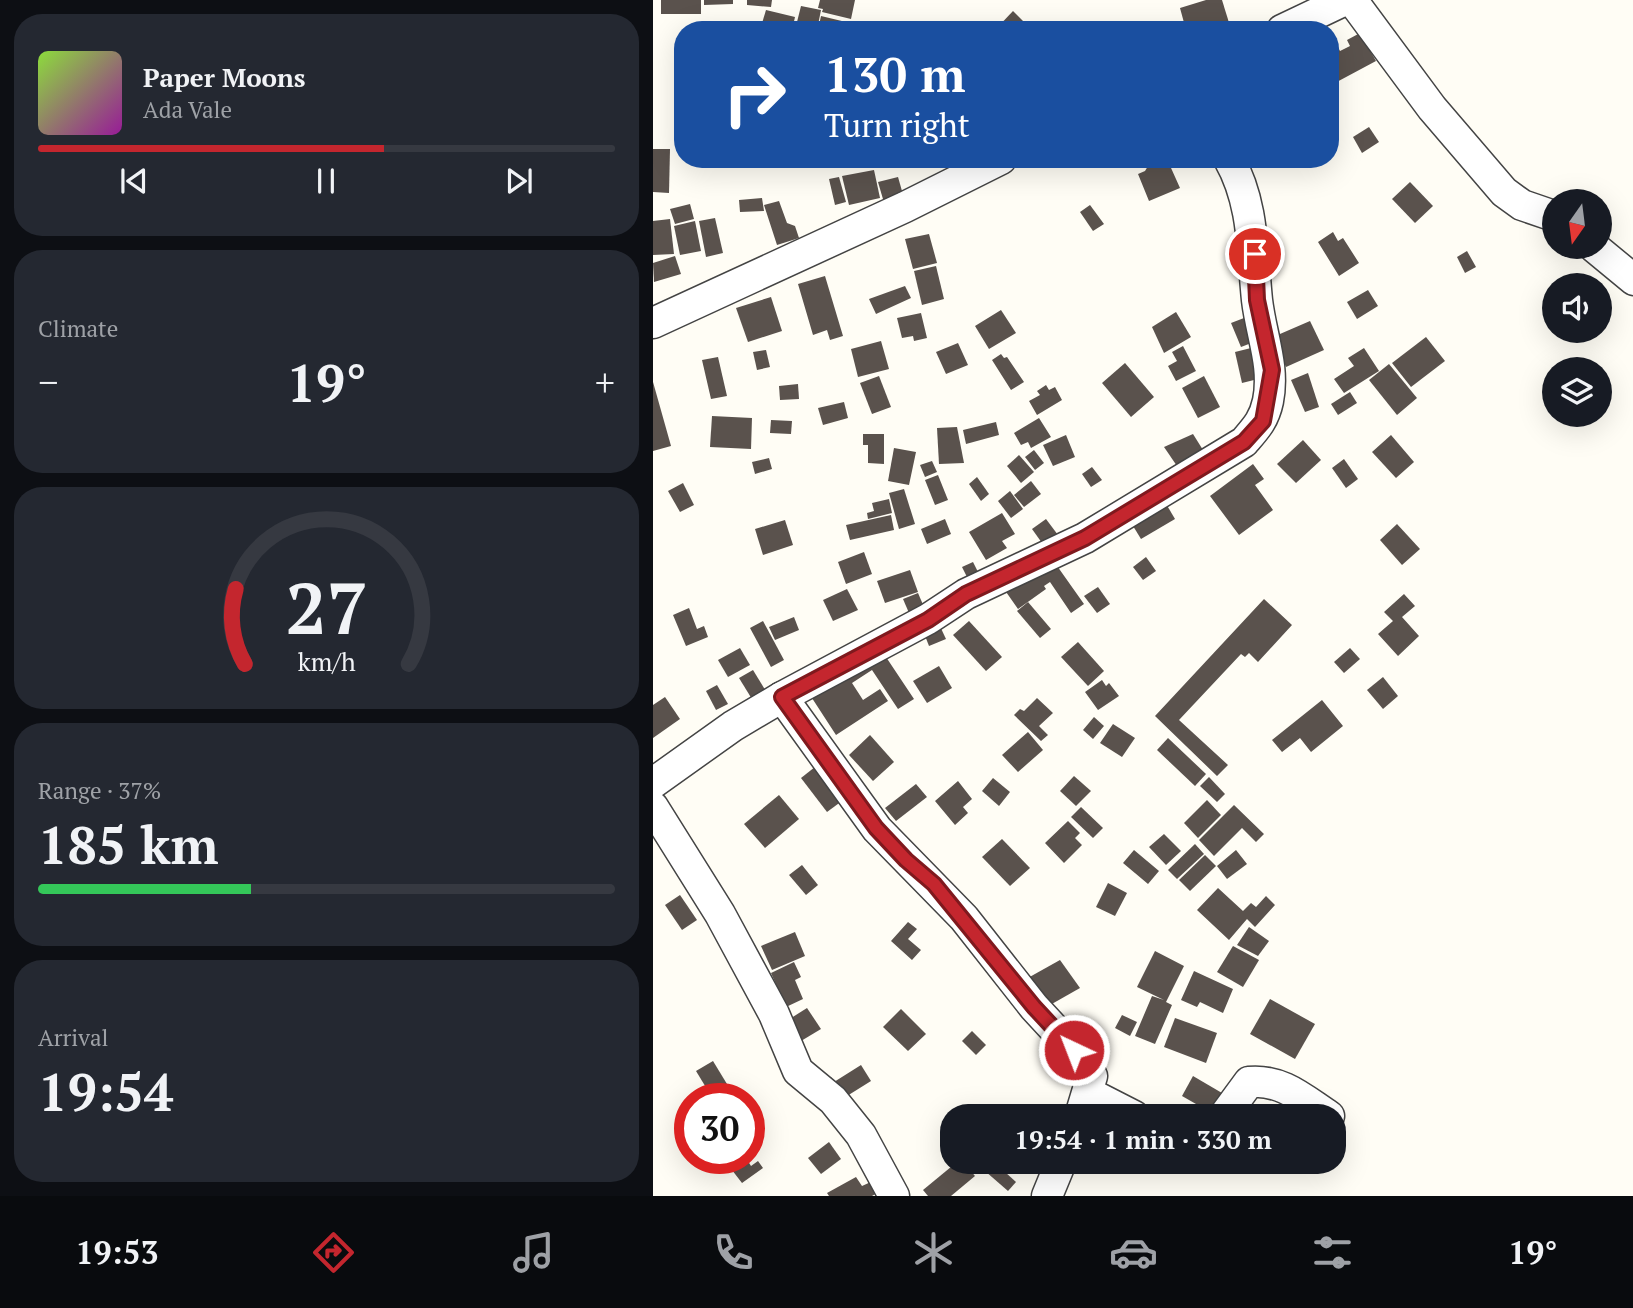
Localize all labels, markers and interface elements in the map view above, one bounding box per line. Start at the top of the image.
text: 130 m [824,41,966,106]
icon: right [709,49,800,140]
text: Paper Moons [143,60,306,94]
text: Ada Vale [143,94,232,125]
text: Turn right [824,104,970,146]
icon: previous [115,162,153,200]
icon: pause [307,162,345,200]
icon: next [500,162,538,200]
north arrow [1542,189,1612,259]
map controls [1542,189,1612,427]
pin [1225,224,1285,284]
icon: arrive [1236,235,1274,273]
button: sound [1542,273,1612,343]
text: Climate [38,313,118,344]
text: 19° [286,348,367,417]
text: − [38,357,58,407]
text: + [595,357,615,407]
button: layers [1542,357,1612,427]
text: 27 [285,558,368,655]
text: km/h [298,645,356,678]
text: Range · 37% [38,775,161,806]
text: 185 km [38,810,219,879]
position arrow [1037,1013,1111,1087]
text: Arrival [38,1022,109,1053]
text: 19:54 [38,1057,173,1126]
speed limit sign: 30 [674,1083,765,1174]
text: 19:54 · 1 min · 330 m [1014,1122,1272,1156]
icon: directions [309,1228,358,1277]
icon: music [509,1228,558,1277]
icon: phone [709,1228,758,1277]
icon: climate [909,1228,958,1277]
icon: car [1109,1228,1158,1277]
icon: filters [1308,1228,1357,1277]
text: 19:53 [75,1231,159,1273]
text: 19° [1508,1231,1558,1273]

